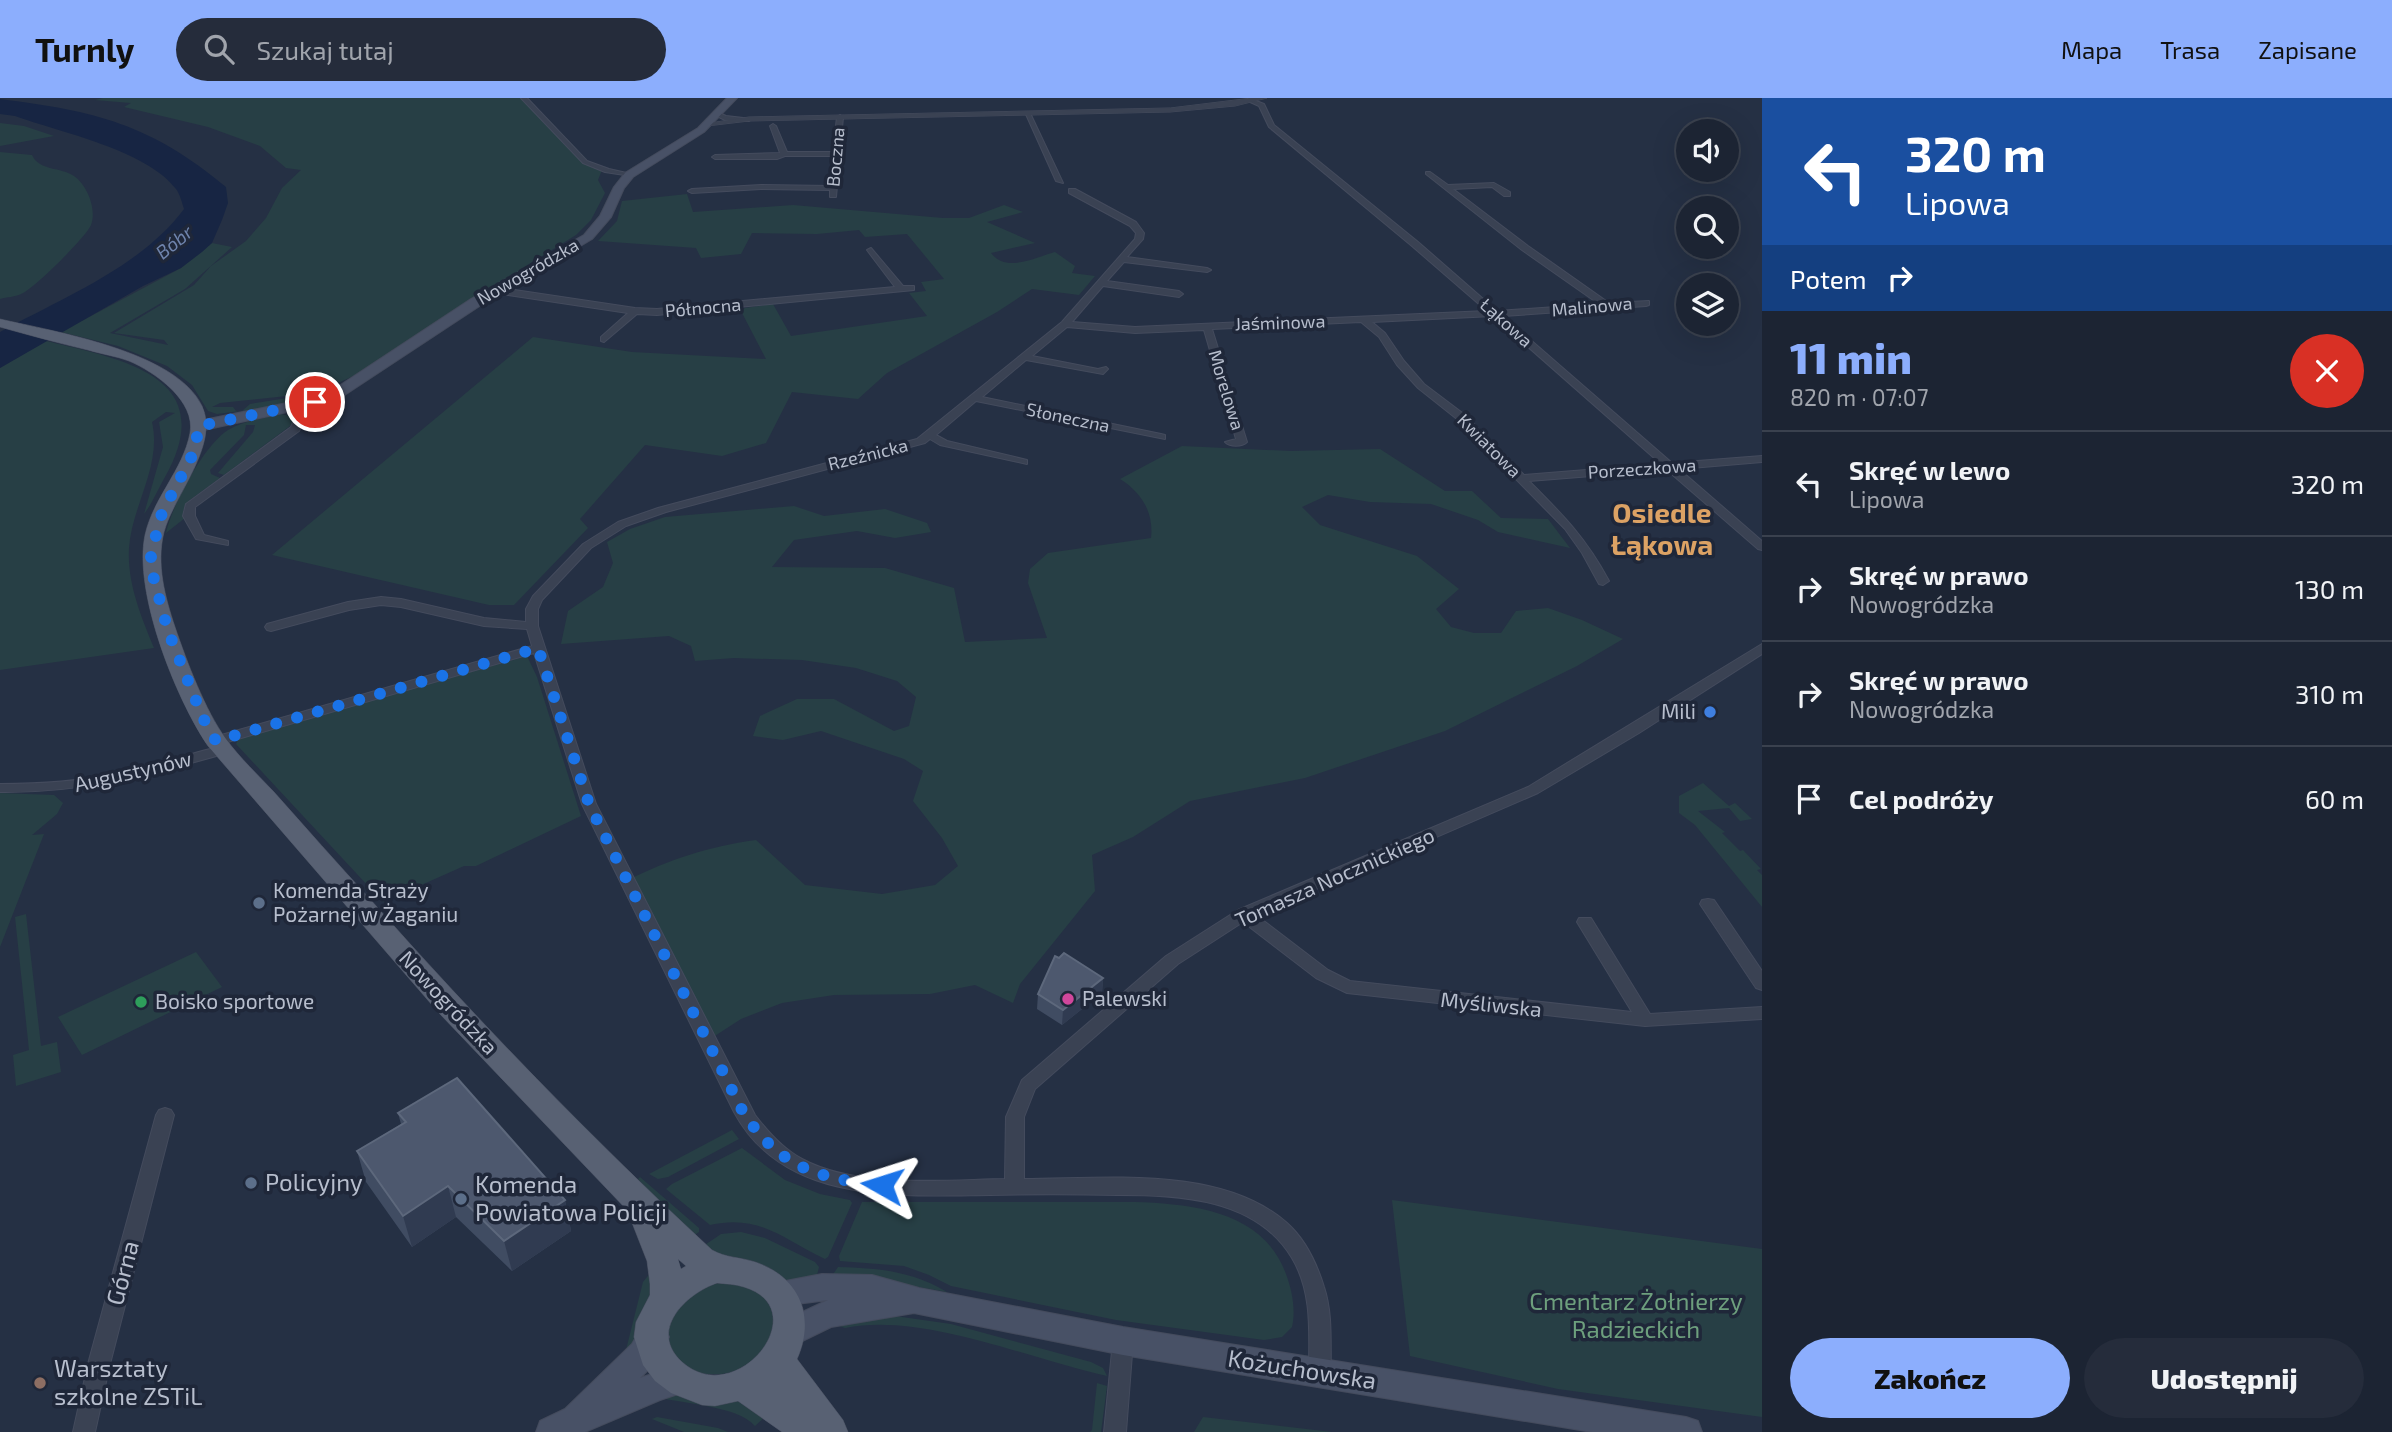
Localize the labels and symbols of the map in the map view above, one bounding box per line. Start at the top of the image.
street label: Boczna [821,126,849,188]
water label: Bóbr [151,220,197,263]
street label: Nowogródzka [473,233,582,309]
street label: Malinowa [1551,292,1633,320]
street label: Północna [664,293,742,321]
street label: Łąkowa [1476,293,1537,351]
street label: Jaśminowa [1234,309,1326,335]
street label: Morelowa [1204,347,1250,433]
pin [285,372,345,432]
street label: Słoneczna [1025,397,1112,437]
street label: Kwiatowa [1453,409,1526,482]
street label: Rzeźnicka [825,433,910,475]
street label: Porzeczkowa [1587,453,1697,483]
district label: Osiedle Łąkowa [1611,495,1713,561]
place label: Mili [1661,698,1696,723]
marker: Mili [1702,704,1718,720]
street label: Augustynów [71,745,194,796]
street label: Tomasza Nocznickiego [1231,821,1438,932]
place label: Komenda Straży Pożarnej w Żaganiu [273,877,458,927]
marker: Komenda Straży Pożarnej w Żaganiu [251,895,267,911]
street label: Nowogródzka [395,945,503,1059]
place label: Palewski [1082,985,1167,1010]
street label: Myśliwska [1439,986,1543,1021]
place label: Boisko sportowe [155,988,314,1013]
marker: Palewski [1060,991,1076,1007]
marker: Boisko sportowe [133,994,149,1010]
position arrow [845,1148,919,1222]
place label: Policyjny [265,1167,363,1196]
place label: Komenda Powiatowa Policji [475,1169,667,1226]
marker: Policyjny [243,1175,259,1191]
marker: Komenda Powiatowa Policji [453,1191,469,1207]
street label: Górna [99,1237,144,1308]
park label: Cmentarz Żołnierzy Radzieckich [1529,1286,1743,1343]
street label: Kożuchowska [1226,1342,1379,1395]
place label: Warsztaty szkolne ZSTiL [54,1353,203,1410]
marker: Warsztaty szkolne ZSTiL [32,1375,48,1391]

